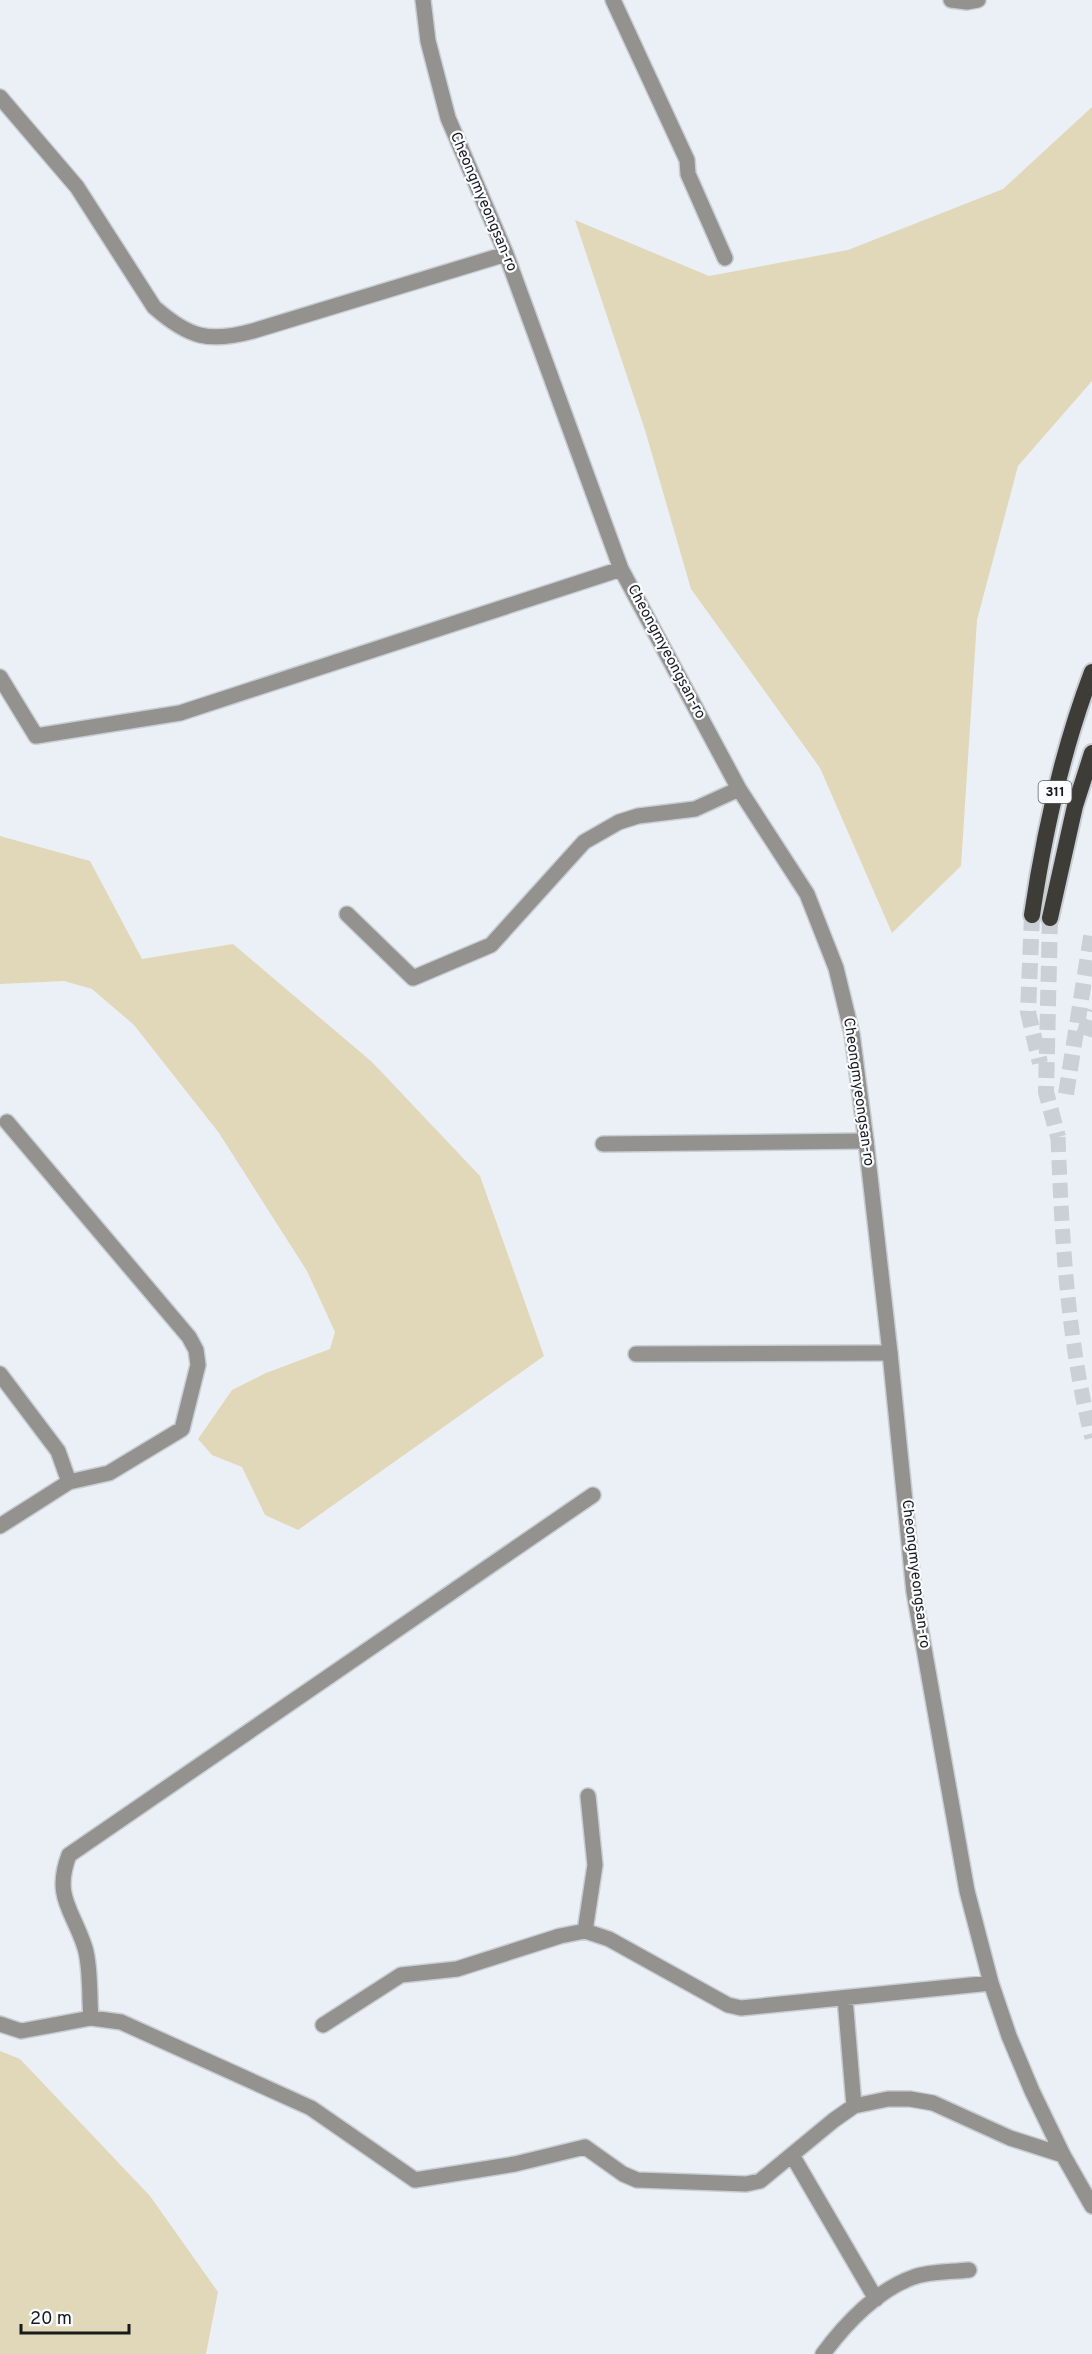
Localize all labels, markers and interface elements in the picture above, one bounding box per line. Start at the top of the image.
street label: Cheongmyeongsan-ro [445,129,521,275]
street label: Cheongmyeongsan-ro [622,581,710,723]
road number: 311 [1038,781,1072,803]
street label: Cheongmyeongsan-ro [838,1017,878,1167]
street label: Cheongmyeongsan-ro [896,1499,934,1649]
scale bar [21,2297,129,2335]
text: 20 m [30,2308,72,2331]

